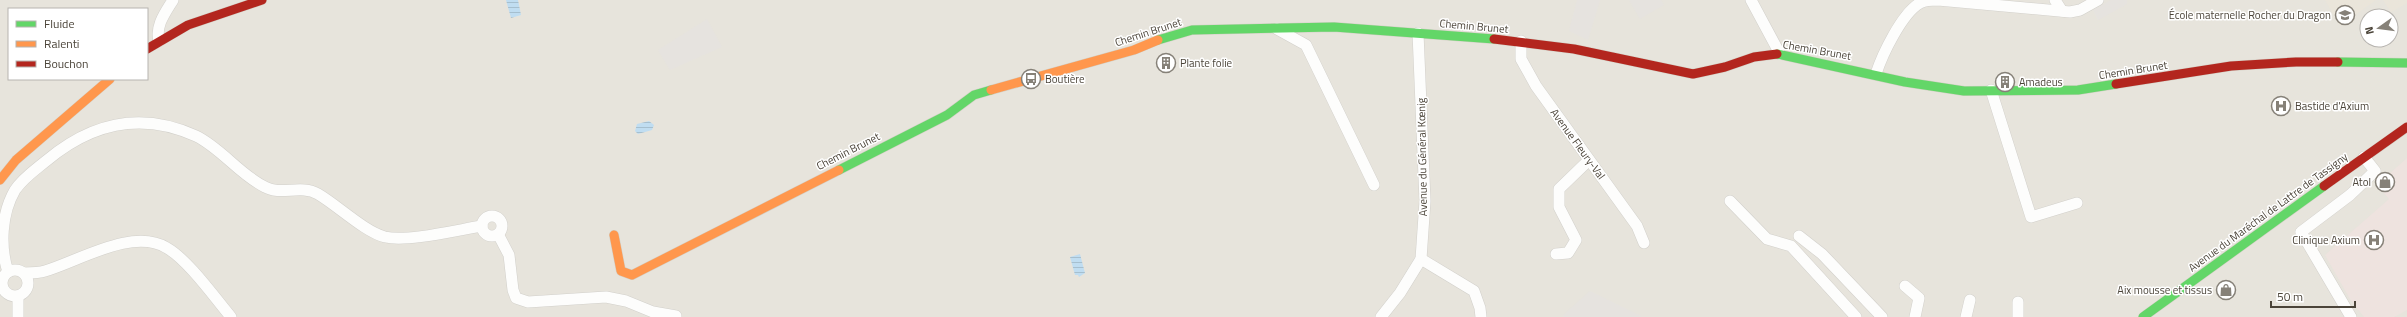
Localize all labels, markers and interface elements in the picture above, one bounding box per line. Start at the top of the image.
school or university icon: École maternelle Rocher du Dragon [2334,4,2356,26]
place label: École maternelle Rocher du Dragon [2169,7,2331,23]
legend [8,8,148,80]
north arrow [2359,8,2399,48]
text: Fluide [44,14,75,33]
street label: Chemin Brunet [1113,14,1183,50]
street label: Chemin Brunet [1439,15,1509,37]
text: N [2361,25,2378,36]
text: Ralenti [44,34,79,53]
street label: Chemin Brunet [1782,36,1853,64]
building icon: Plante folie [1155,52,1177,74]
text: Bouchon [44,54,89,73]
place label: Plante folie [1180,55,1233,71]
street label: Chemin Brunet [2098,57,2169,83]
bus stop icon: Boutière [1020,68,1042,90]
place label: Boutière [1045,71,1085,87]
building icon: Amadeus [1994,71,2016,93]
place label: Amadeus [2019,74,2063,90]
hospital icon: Bastide d'Axium [2270,95,2292,117]
street label: Avenue du Général Kœnig [1413,97,1431,216]
place label: Bastide d'Axium [2295,98,2369,114]
street label: Avenue Fleury-Val [1547,105,1609,183]
street label: Chemin Brunet [814,128,883,174]
street label: Avenue du Maréchal de Lattre de Tassigny [2185,148,2352,275]
shop icon: Atol [2374,171,2396,193]
place label: Atol [2352,174,2371,190]
hospital icon: Clinique Axium [2363,229,2385,251]
place label: Clinique Axium [2292,232,2360,248]
shop icon: Aix mousse et tissus [2215,279,2237,301]
place label: Aix mousse et tissus [2117,282,2212,298]
scale bar [2271,283,2355,309]
text: 50 m [2277,287,2303,306]

